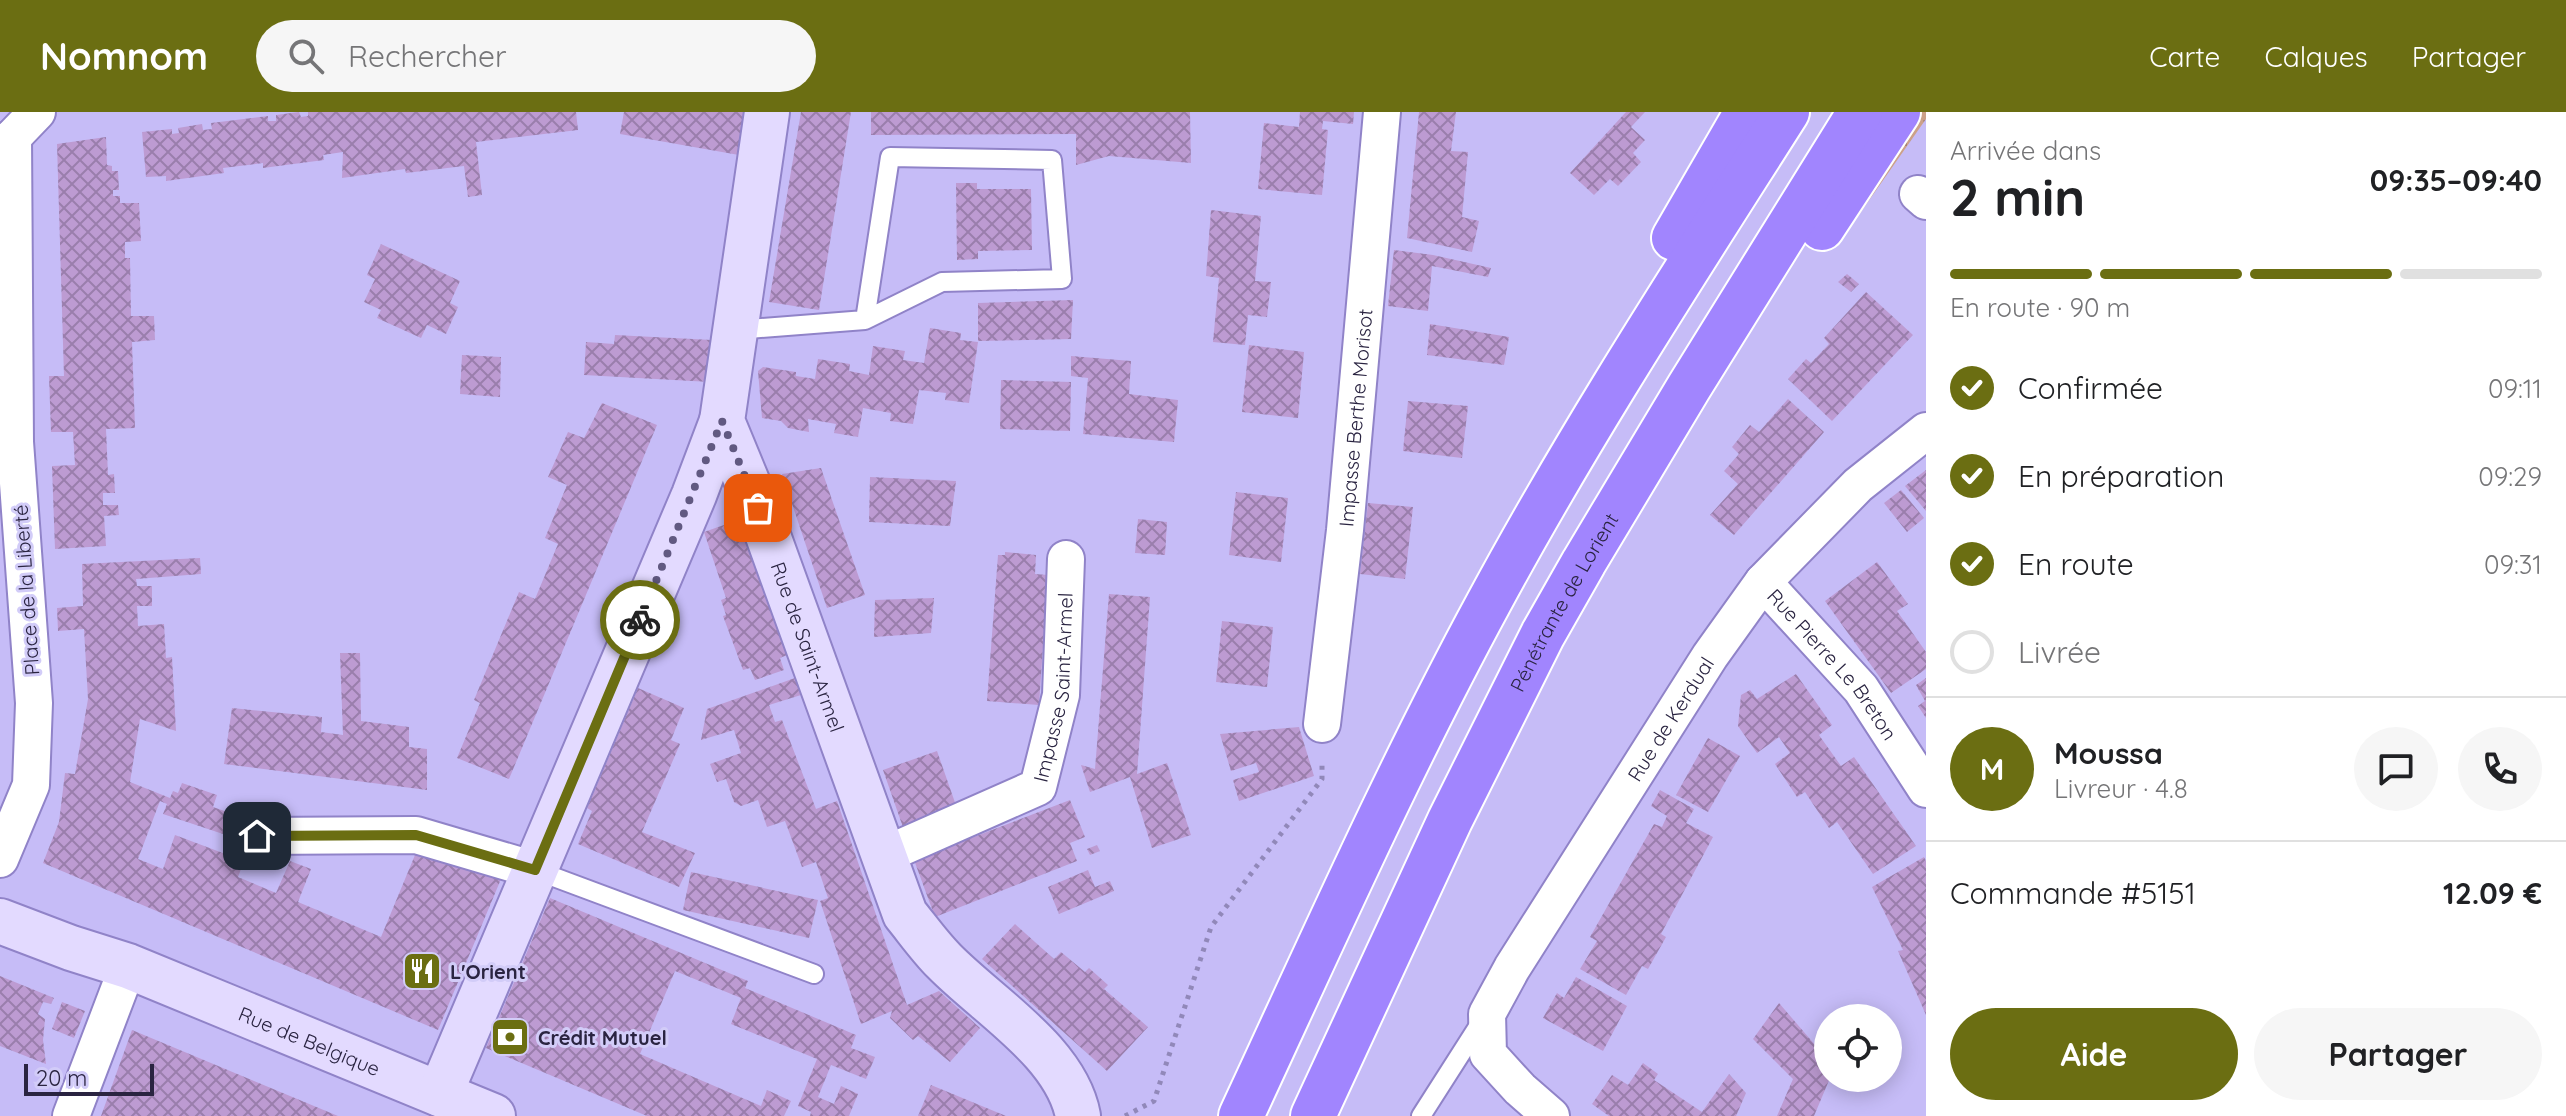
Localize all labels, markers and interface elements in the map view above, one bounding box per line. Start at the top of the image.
search box [256,20,816,92]
text: Nomnom [40,32,208,80]
icon: search [284,34,328,78]
text: Rechercher [348,37,506,75]
text: Carte [2149,39,2220,74]
text: Calques [2264,39,2368,74]
text: Partager [2412,39,2526,74]
text: Arrivée dans [1950,134,2101,167]
text: 09:35–09:40 [2370,161,2542,199]
text: 2 min [1950,164,2085,229]
text: En route · 90 m [1950,291,2130,324]
street label: Impasse Berthe Morisot [1333,307,1377,528]
icon: check [1950,366,1994,410]
text: Confirmée [2018,369,2163,407]
text: 09:11 [2488,372,2542,405]
icon: check [1950,454,1994,498]
text: En préparation [2018,457,2224,495]
text: 09:29 [2478,460,2542,493]
pin [724,474,792,542]
icon: bag [736,486,780,530]
street label: Place de la Liberté [8,504,44,676]
street label: Pénétrante de Lorient [1504,508,1623,695]
icon: check [1950,542,1994,586]
text: En route [2018,545,2134,583]
text: 09:31 [2484,548,2542,581]
street label: Rue de Saint-Armel [766,558,850,735]
courier [600,580,680,660]
street label: Rue Pierre Le Breton [1763,583,1903,744]
street label: Impasse Saint-Armel [1027,592,1077,785]
icon: bike [618,598,662,642]
text: Livrée [2018,633,2101,671]
street label: Rue de Kerdual [1621,652,1719,786]
button: chat [2354,727,2438,811]
button: phone [2458,727,2542,811]
text: Moussa [2054,734,2163,772]
text: M [1980,750,2004,788]
text: Livreur · 4.8 [2054,772,2188,805]
pin [223,802,291,870]
icon: home [235,814,279,858]
text: Commande #5151 [1950,874,2196,912]
text: 12.09 € [2443,874,2542,912]
restaurant icon: L'Orient [401,950,443,992]
place label: L'Orient [450,959,526,984]
street label: Rue de Belgique [235,1000,384,1081]
map controls [1814,1004,1902,1092]
button: locate [1814,1004,1902,1092]
button: Aide [1950,1008,2238,1100]
button: Partager [2254,1008,2542,1100]
bank icon: Crédit Mutuel [489,1016,531,1058]
place label: Crédit Mutuel [538,1025,667,1050]
scale bar [24,1060,154,1096]
text: 20 m [36,1064,87,1092]

